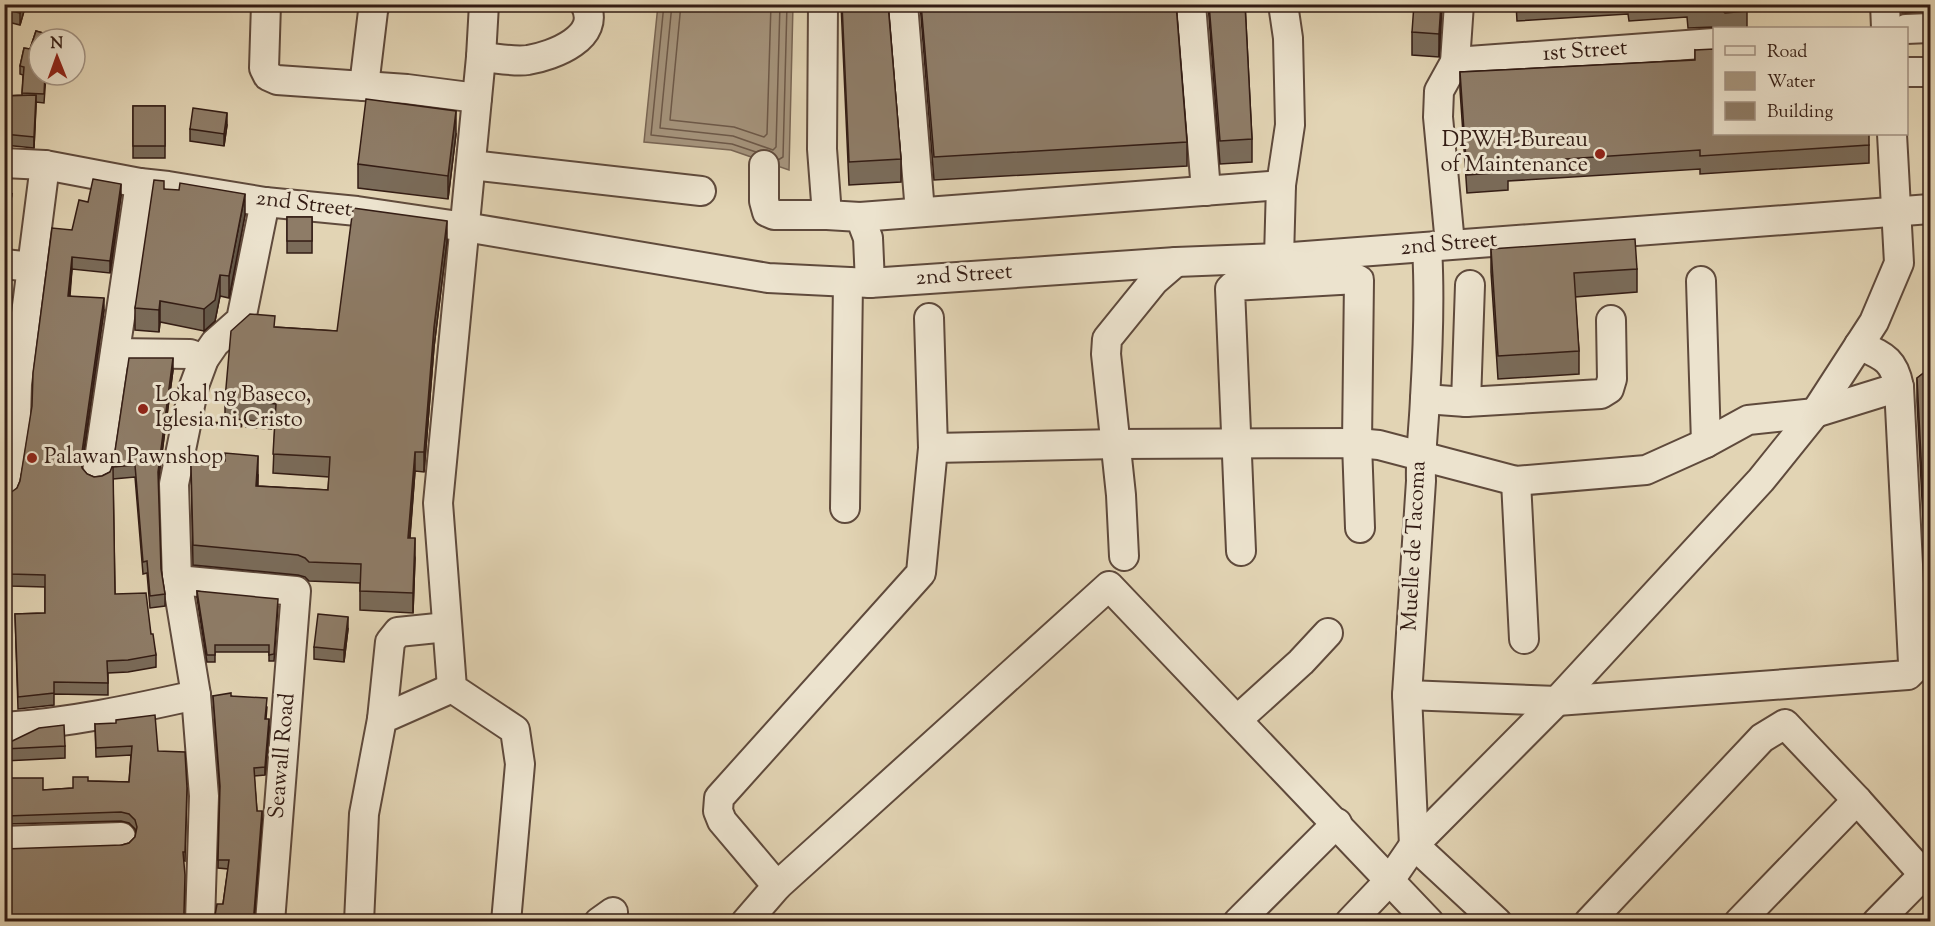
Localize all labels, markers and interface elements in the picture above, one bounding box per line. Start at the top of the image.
north arrow [27,27,87,87]
legend [1713,27,1908,135]
text: N [50,33,64,56]
street label: 1st Street [1541,33,1629,71]
text: Road [1767,40,1807,66]
text: Water [1767,70,1816,96]
text: Building [1767,100,1833,126]
place label: DPWH-Bureau of Maintenance [1440,125,1588,182]
marker: DPWH-Bureau of Maintenance [1593,147,1607,161]
street label: 2nd Street [254,183,355,227]
street label: 2nd Street [1399,225,1499,265]
street label: 2nd Street [915,257,1014,295]
place label: Lokal ng Baseco, Iglesia ni Cristo [155,380,311,437]
marker: Lokal ng Baseco, Iglesia ni Cristo [136,402,150,416]
place label: Palawan Pawnshop [44,442,223,474]
marker: Palawan Pawnshop [25,451,39,465]
street label: Muelle de Tacoma [1395,460,1435,632]
street label: Seawall Road [262,692,304,820]

